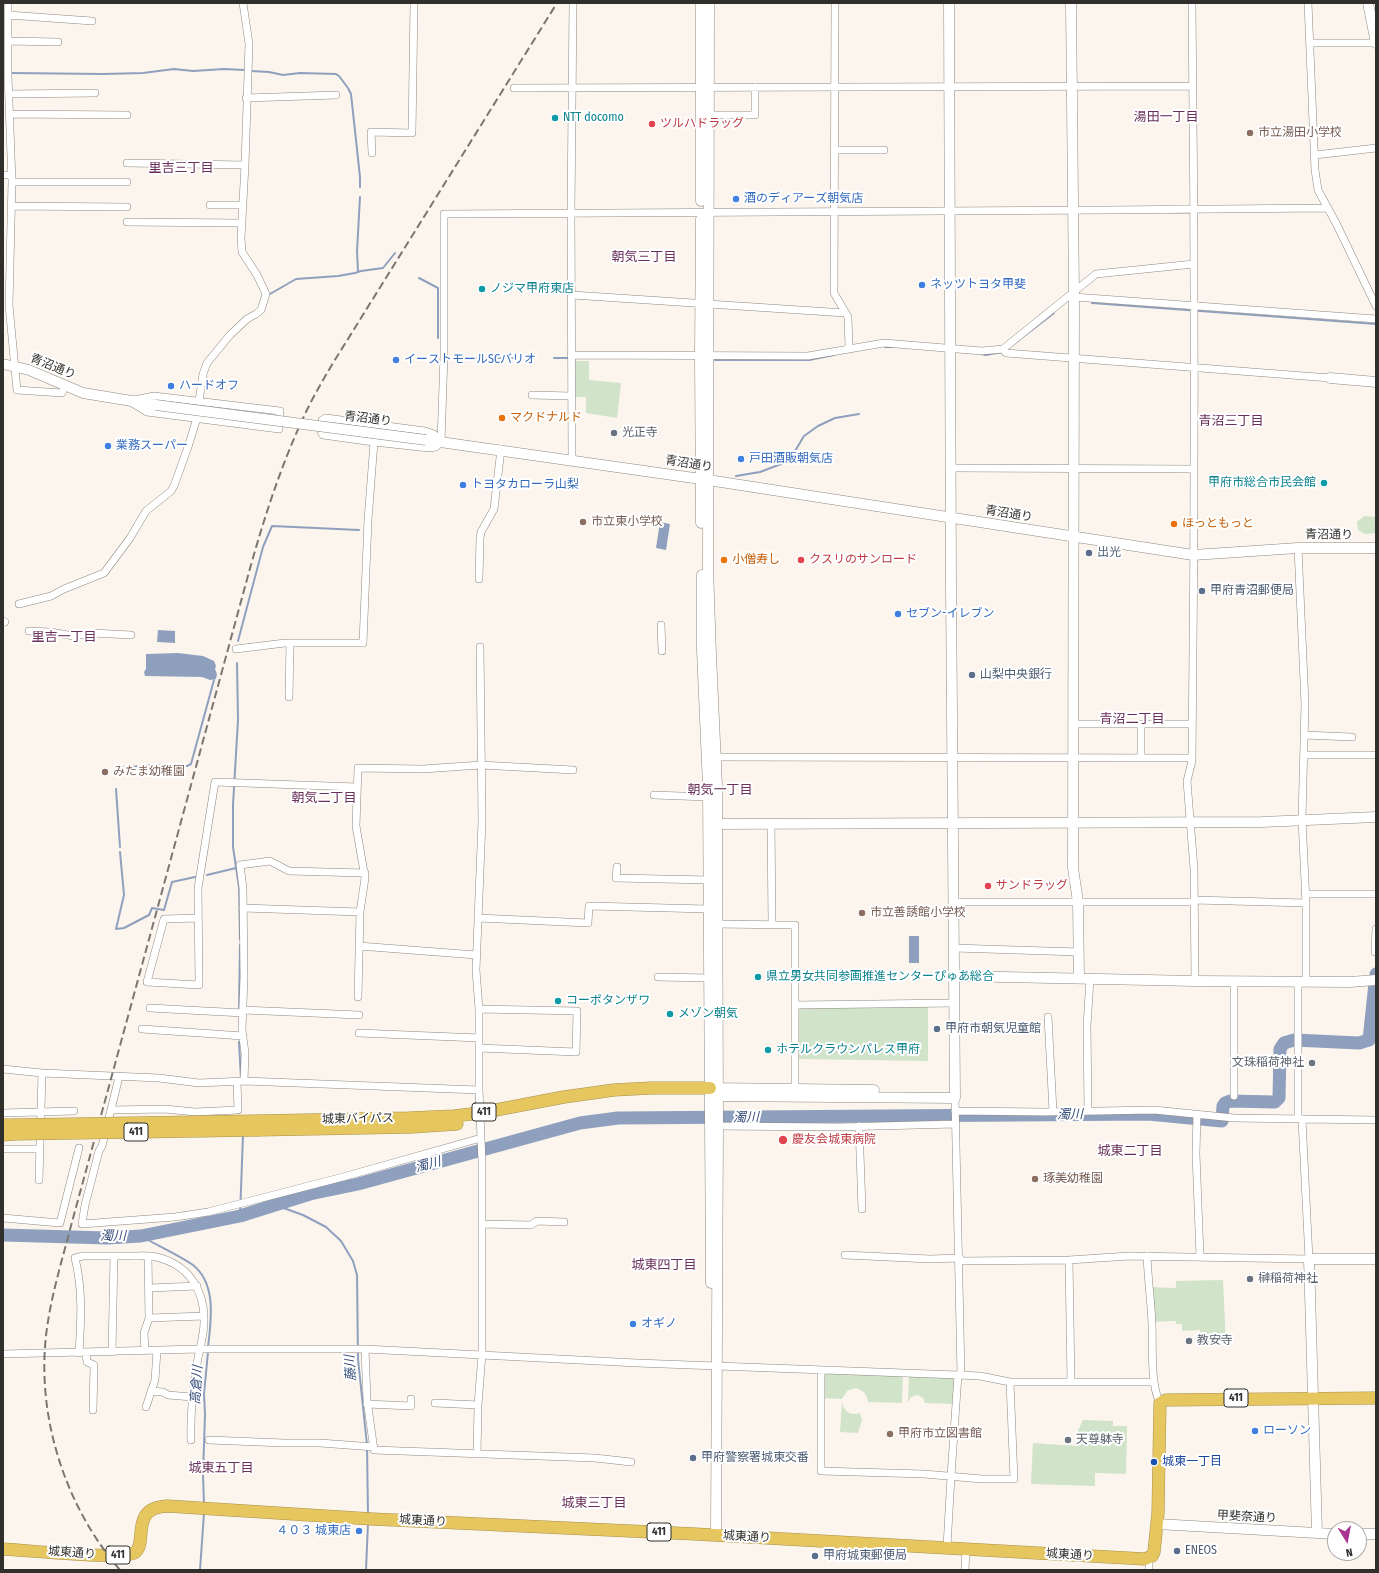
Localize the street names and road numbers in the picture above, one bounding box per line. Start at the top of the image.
street label: 青沼通り [28,351,78,383]
street label: 青沼通り [343,409,393,429]
street label: 青沼通り [664,453,714,475]
street label: 青沼通り [984,503,1034,525]
street label: 青沼通り [1305,527,1353,543]
road number: 411 [472,1103,496,1121]
street label: 城東バイパス [322,1111,394,1127]
road number: 411 [124,1123,148,1141]
road number: 411 [1224,1389,1248,1407]
street label: 甲斐奈通り [1217,1508,1277,1526]
street label: 城東通り [399,1513,447,1529]
road number: 411 [647,1523,671,1541]
street label: 城東通り [723,1529,771,1545]
street label: 城東通り [48,1544,96,1562]
road number: 411 [106,1546,130,1564]
street label: 城東通り [1046,1547,1094,1563]

